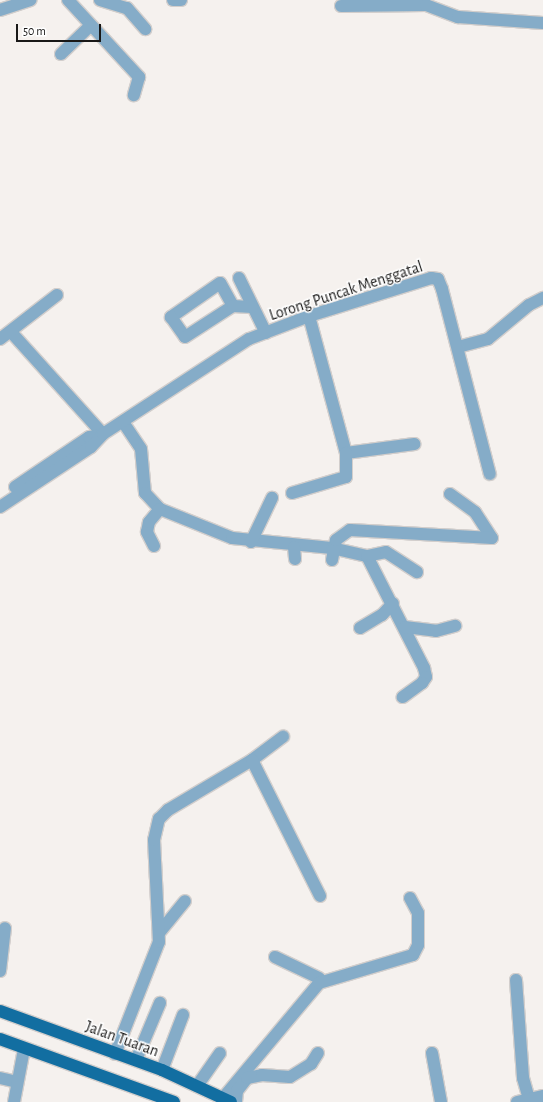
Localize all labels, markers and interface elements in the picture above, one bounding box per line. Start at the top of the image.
scale bar [18,16,103,42]
text: 50 m [23,25,46,37]
street label: Lorong Puncak Menggatal [267,257,425,325]
street label: Jalan Tuaran [83,1017,161,1061]

